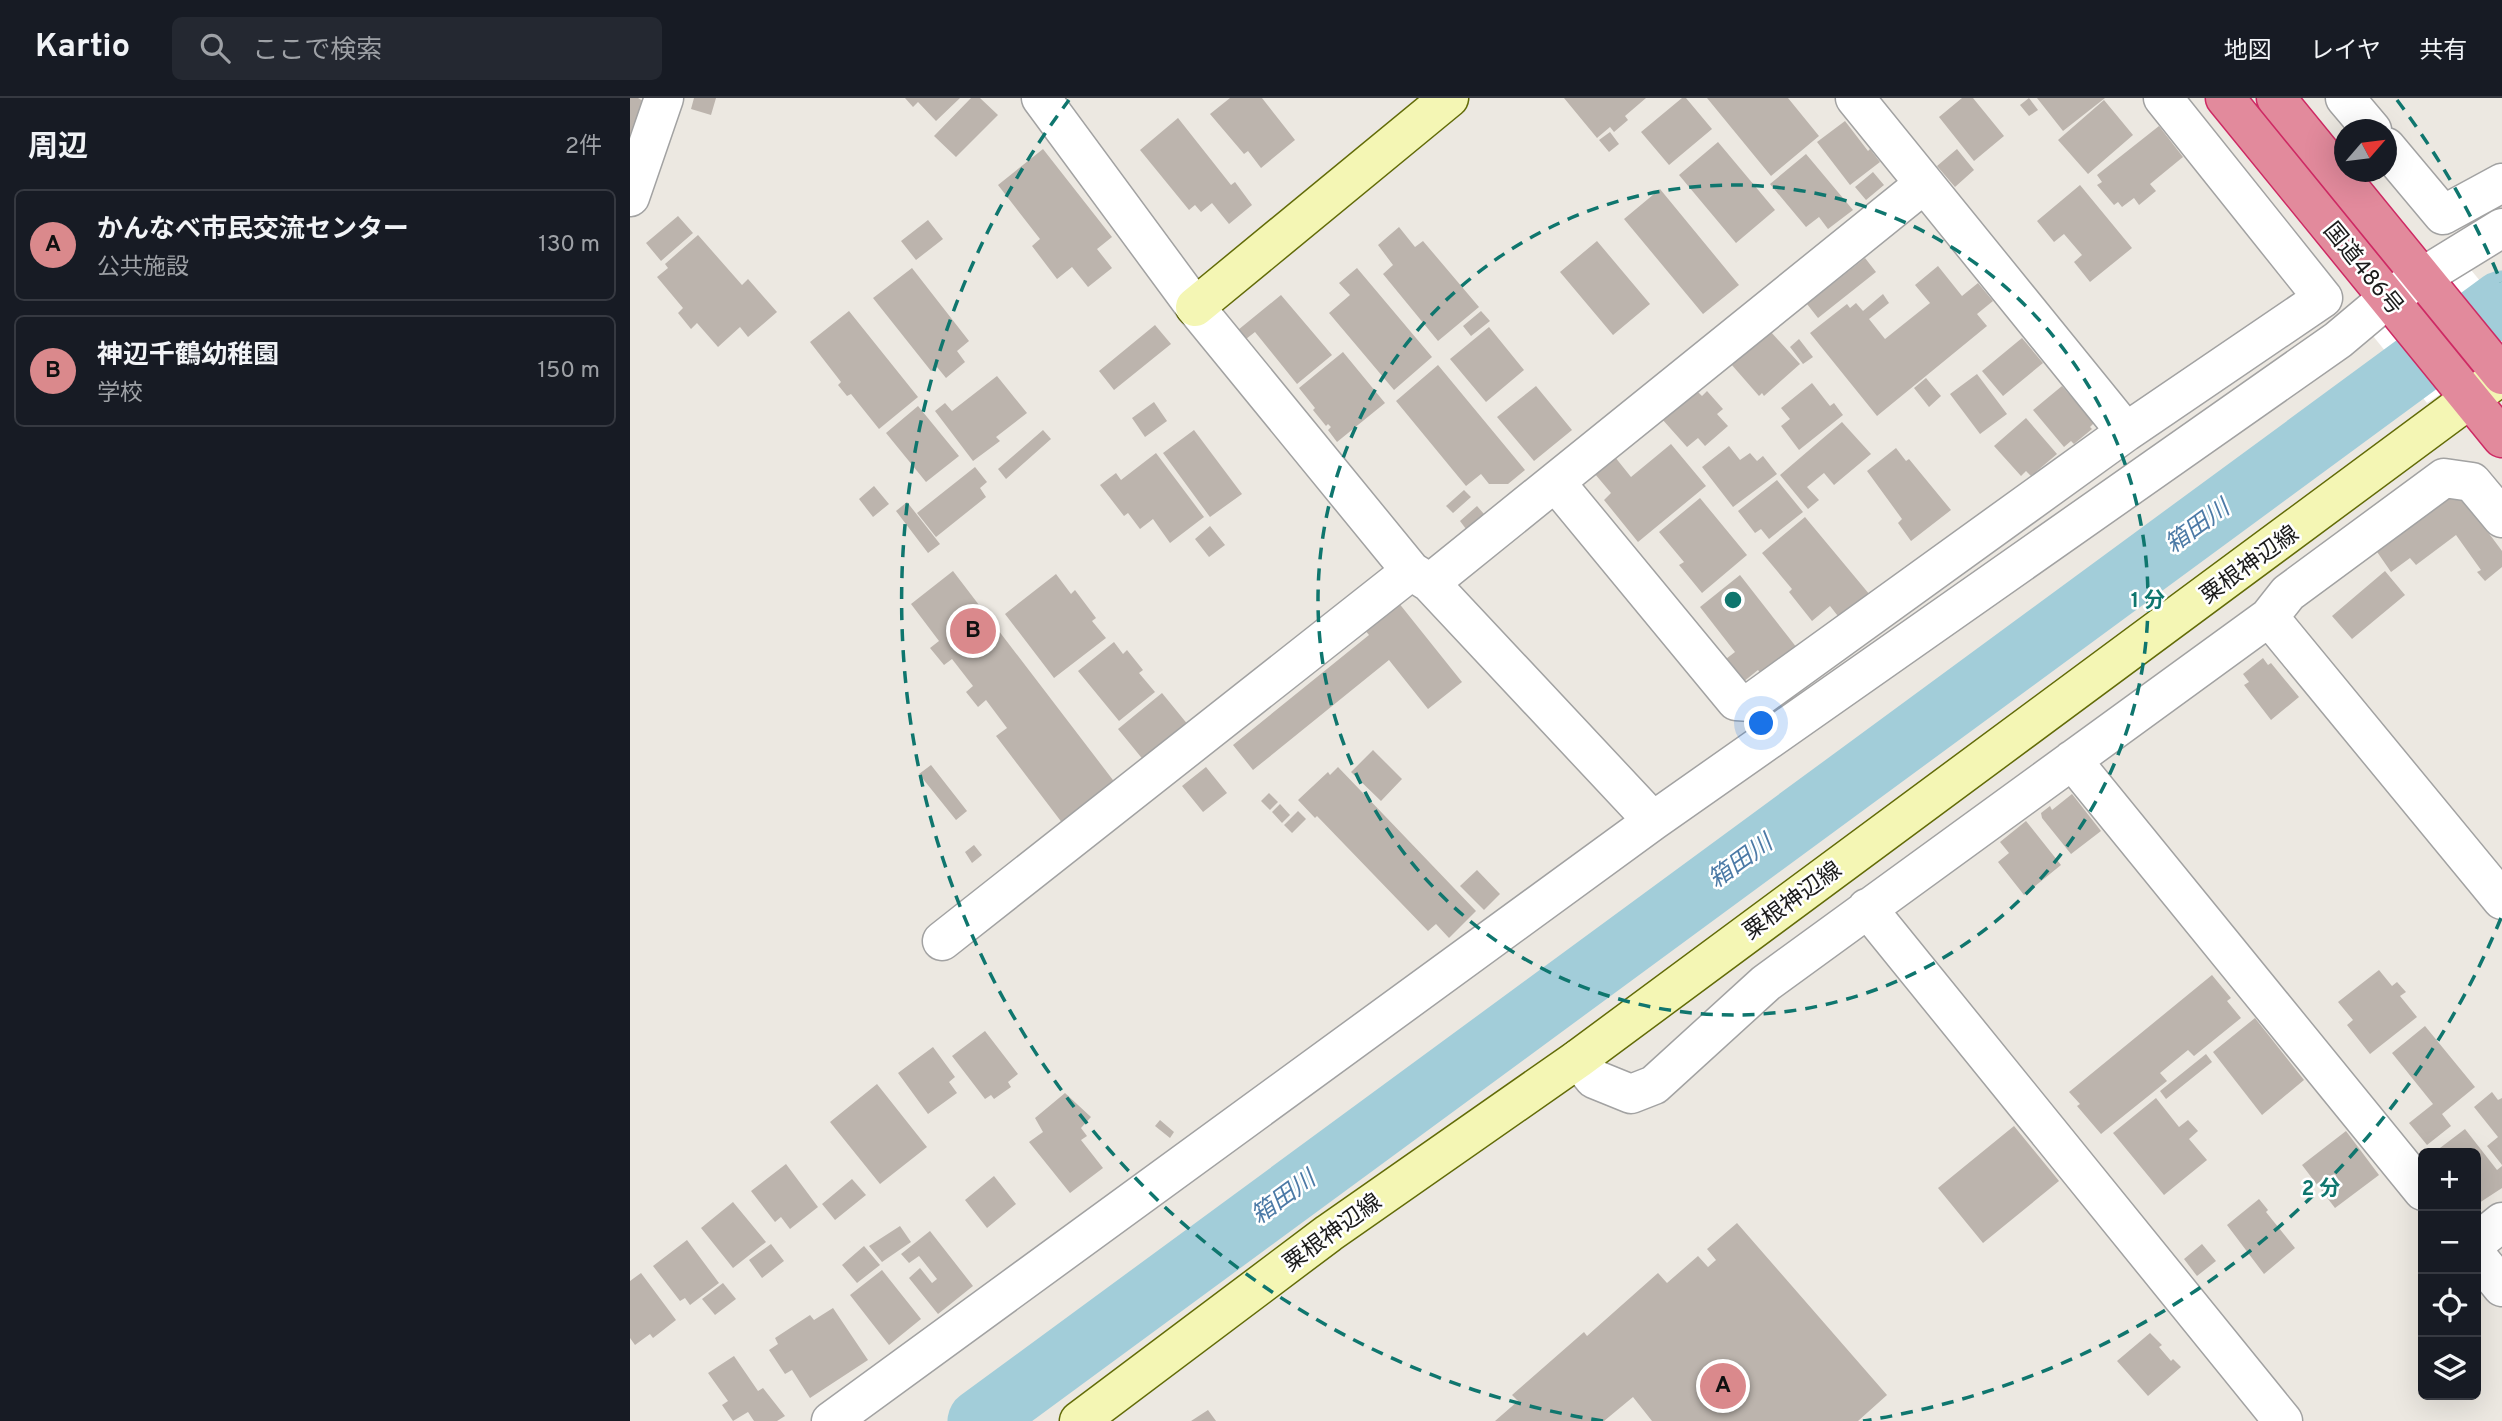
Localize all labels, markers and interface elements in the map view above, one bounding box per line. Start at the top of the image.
search box [172,17,662,80]
text: Kartio [35,27,130,69]
icon: search [196,29,234,67]
text: ここで検索 [252,35,382,68]
text: 地図 [2224,37,2272,67]
text: レイヤ [2310,37,2381,67]
text: 共有 [2419,37,2467,67]
north arrow [2334,119,2397,182]
text: 周辺 [28,130,88,167]
text: 2件 [565,133,602,162]
text: かんなべ市民交流センター [97,214,409,247]
street label: 国道486号 [2316,217,2408,322]
text: A [45,231,61,260]
text: 130 m [538,231,600,260]
text: 公共施設 [97,254,189,283]
text: 神辺千鶴幼稚園 [97,340,279,373]
text: B [45,357,61,386]
text: 150 m [538,357,600,386]
text: 学校 [97,380,143,409]
water label: 箱田川 [2160,493,2239,561]
street label: 粟根神辺線 [2195,520,2306,612]
centre of rings [1721,588,1745,612]
text: 1 分 [2131,588,2165,615]
pin: B [950,605,996,657]
your location [1744,706,1778,740]
water label: 箱田川 [1703,828,1782,896]
street label: 粟根神辺線 [1738,856,1849,948]
map controls [2418,1148,2481,1400]
button: + [2418,1148,2481,1211]
water label: 箱田川 [1246,1164,1325,1232]
text: 2 分 [2301,1176,2341,1203]
street label: 粟根神辺線 [1278,1188,1389,1280]
button: − [2418,1211,2481,1274]
button: locate [2418,1274,2481,1337]
button: layers [2418,1337,2481,1400]
pin: A [1700,1360,1746,1412]

